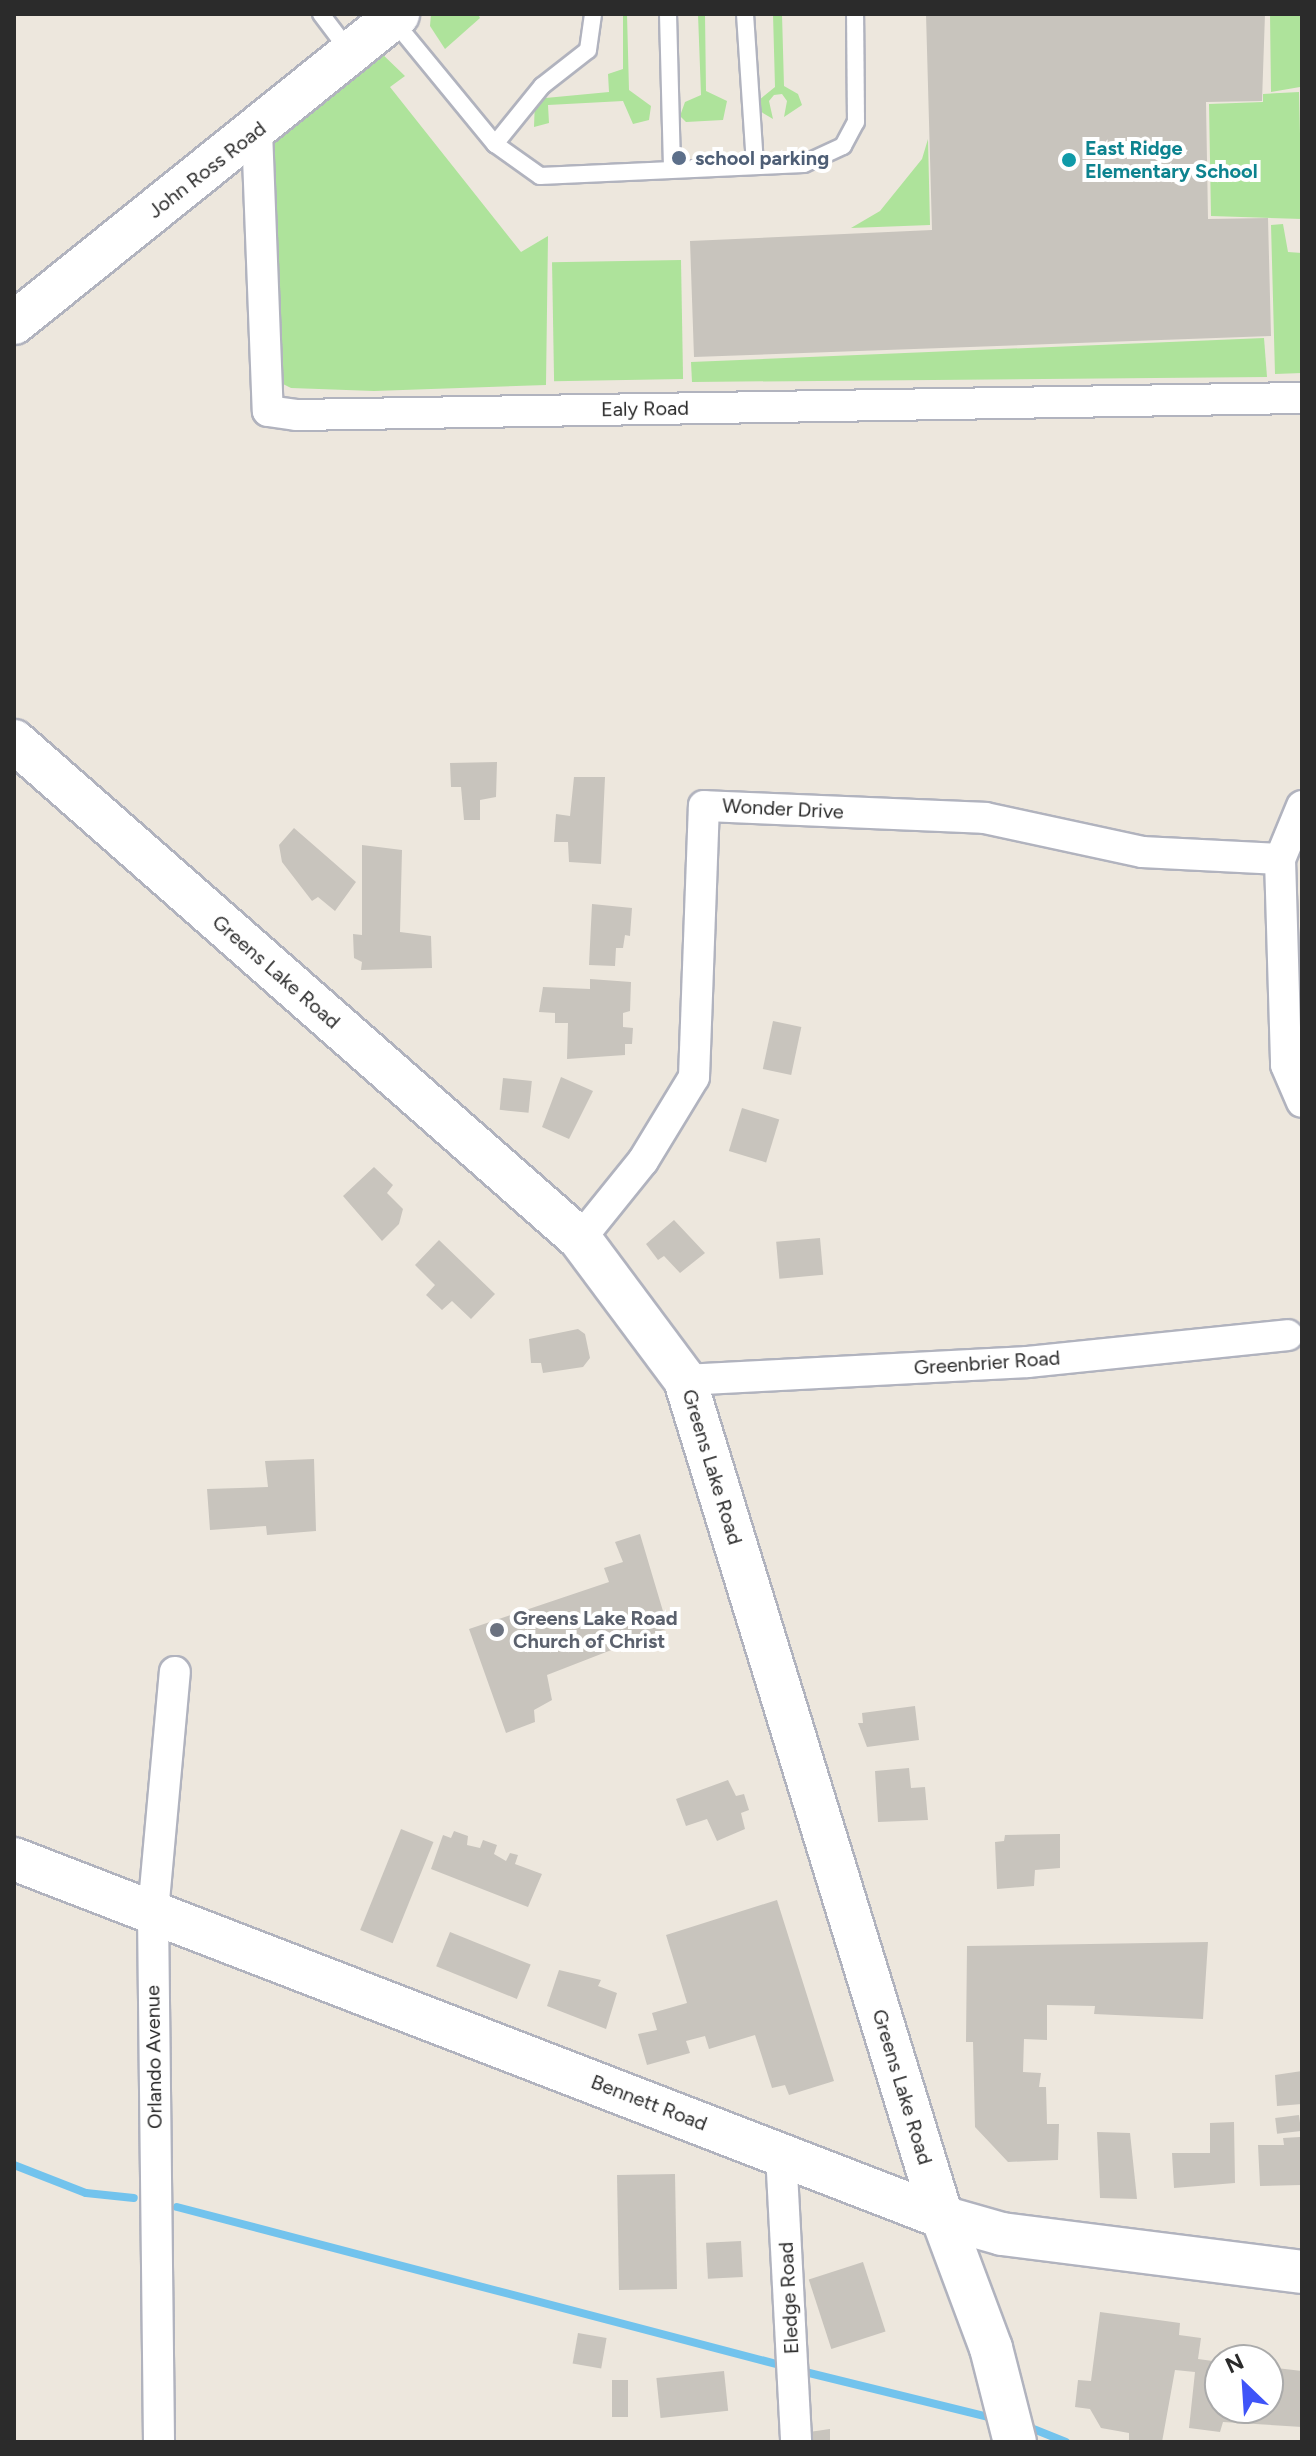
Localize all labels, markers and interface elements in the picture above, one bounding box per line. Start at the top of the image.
street label: John Ross Road [143,117,271,223]
place label: East Ridge Elementary School [1085,136,1258,183]
place label: school parking [695,146,829,170]
marker: school parking [670,149,688,167]
marker: East Ridge Elementary School [1060,151,1078,169]
street label: Ealy Road [601,396,689,422]
street label: Wonder Drive [722,794,844,824]
street label: Greens Lake Road [207,910,345,1034]
street label: Greenbrier Road [913,1346,1061,1380]
street label: Greens Lake Road [677,1386,747,1548]
place label: Greens Lake Road Church of Christ [513,1606,678,1653]
marker: Greens Lake Road Church of Christ [488,1621,506,1639]
street label: Orlando Avenue [141,1985,167,2129]
street label: Greens Lake Road [867,2006,937,2168]
street label: Bennett Road [588,2070,710,2136]
street label: Eledge Road [774,2241,804,2355]
north arrow [1204,2344,1284,2424]
text: N [1221,2348,1248,2379]

